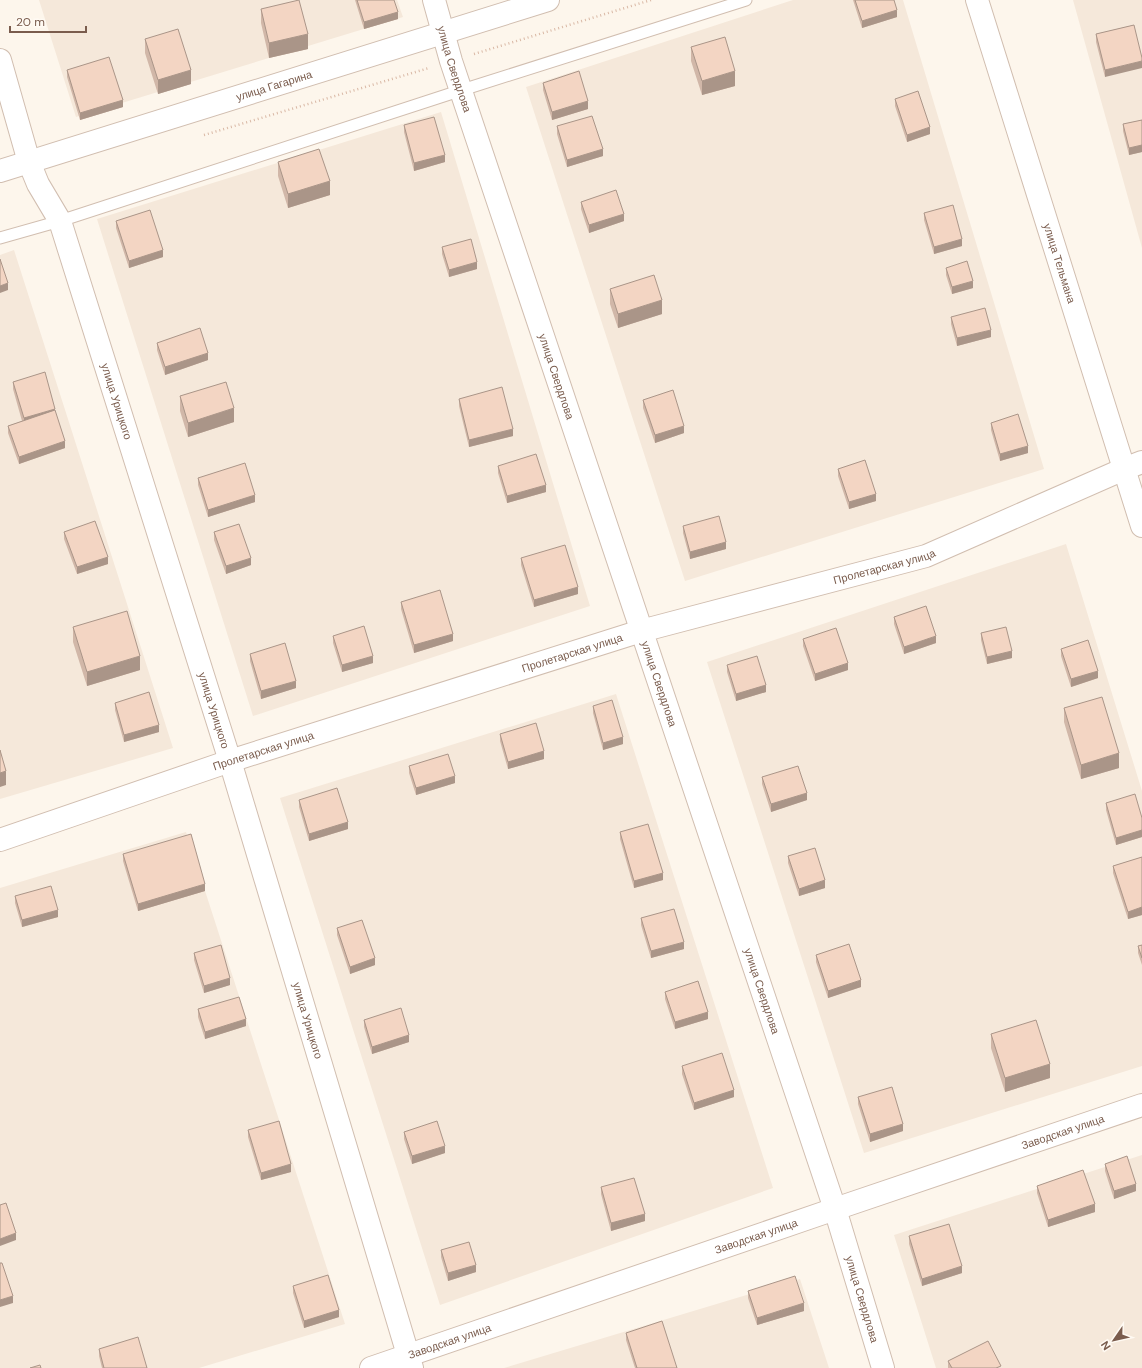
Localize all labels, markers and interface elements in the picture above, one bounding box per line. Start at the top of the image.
scale bar [10,8,86,34]
text: 20 m [16,14,45,30]
street label: улица Свердлова [435,24,475,115]
street label: улица Гагарина [234,67,315,104]
street label: улица Тельмана [1040,222,1079,306]
street label: улица Свердлова [536,332,578,422]
street label: улица Урицкого [98,361,135,441]
street label: Пролетарская улица [832,545,938,587]
street label: Пролетарская улица [520,630,625,675]
street label: улица Свердлова [638,639,680,729]
street label: улица Урицкого [196,671,233,750]
street label: Пролетарская улица [211,728,316,773]
street label: улица Свердлова [741,946,783,1037]
street label: улица Урицкого [290,981,326,1061]
street label: Заводская улица [1019,1111,1107,1152]
street label: Заводская улица [713,1215,800,1257]
street label: улица Свердлова [843,1254,882,1345]
street label: Заводская улица [406,1320,494,1362]
north arrow [1094,1320,1134,1360]
text: N [1098,1338,1114,1353]

